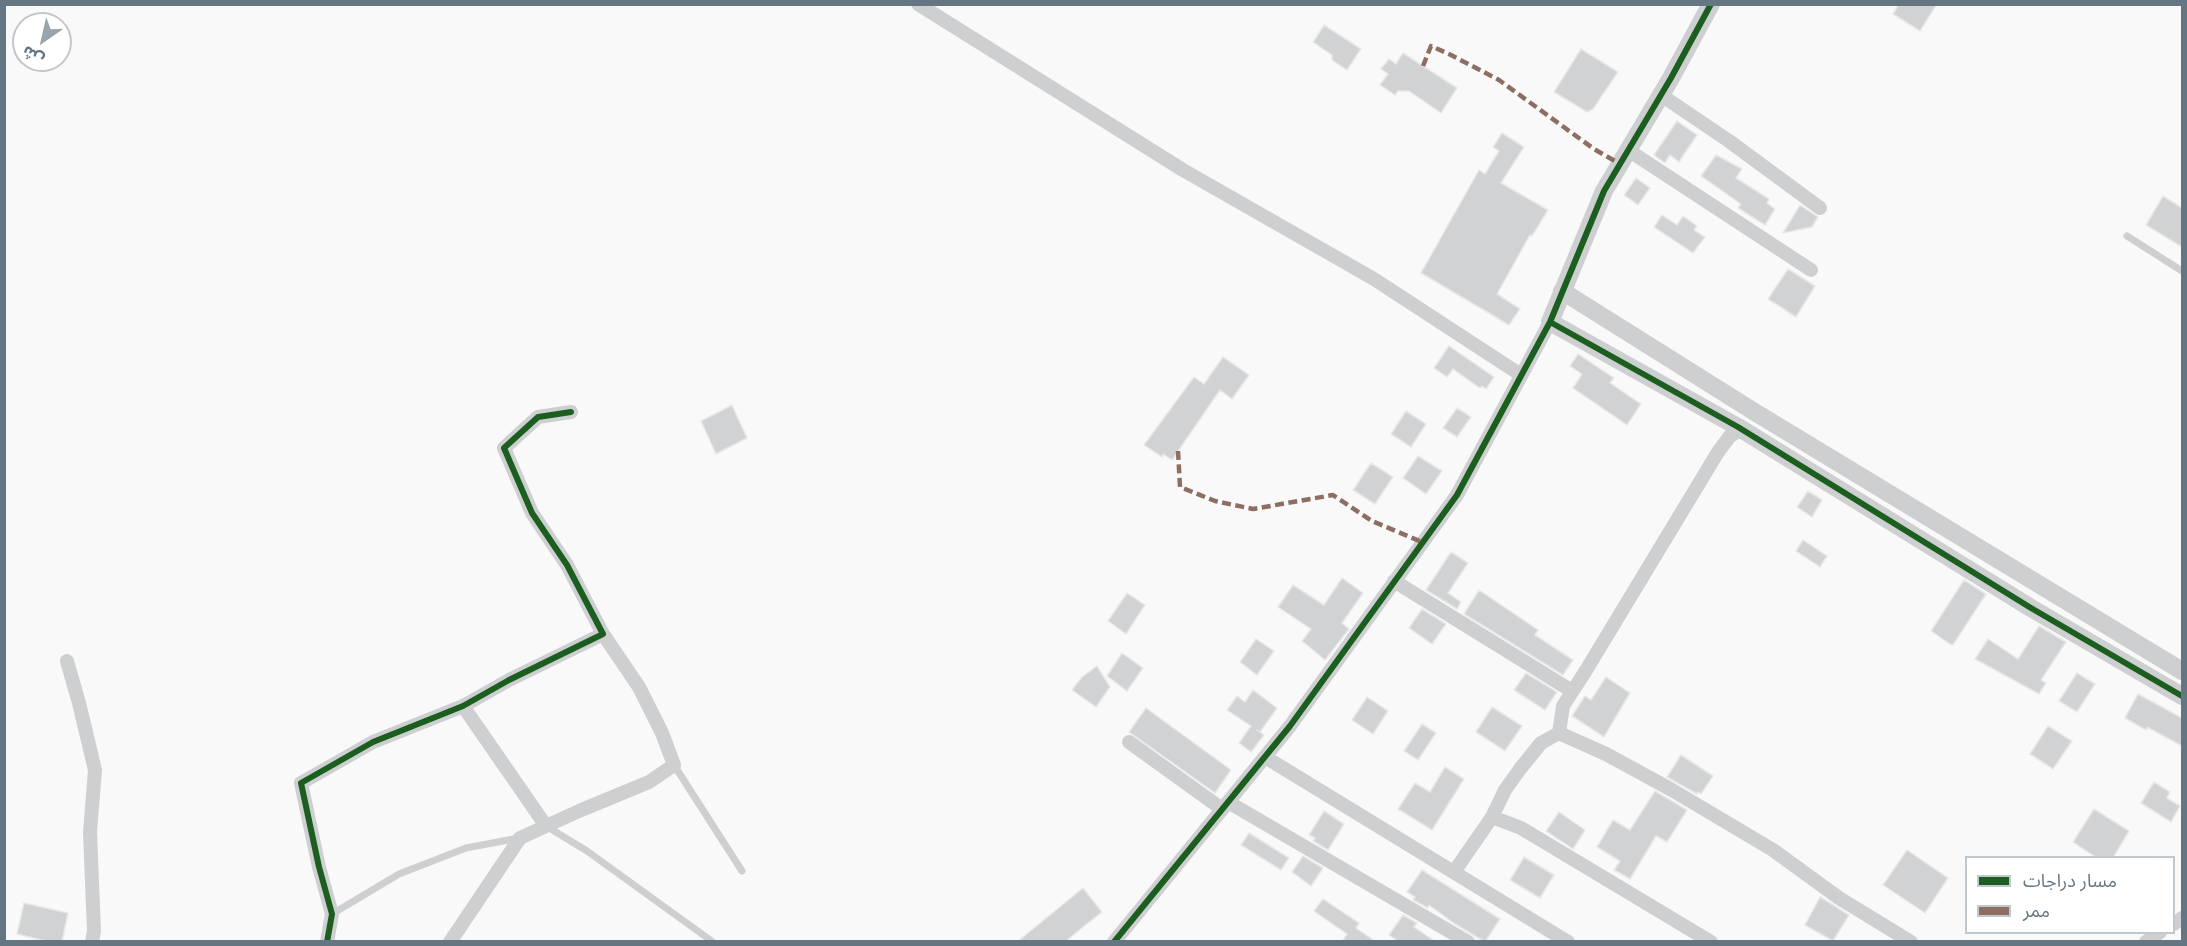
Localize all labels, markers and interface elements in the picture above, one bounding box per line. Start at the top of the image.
north arrow [12,12,72,72]
text: ش [18,42,47,70]
legend [1965,856,2175,934]
text: مسار دراجات [2023,870,2117,891]
text: ممر [2023,900,2050,921]

